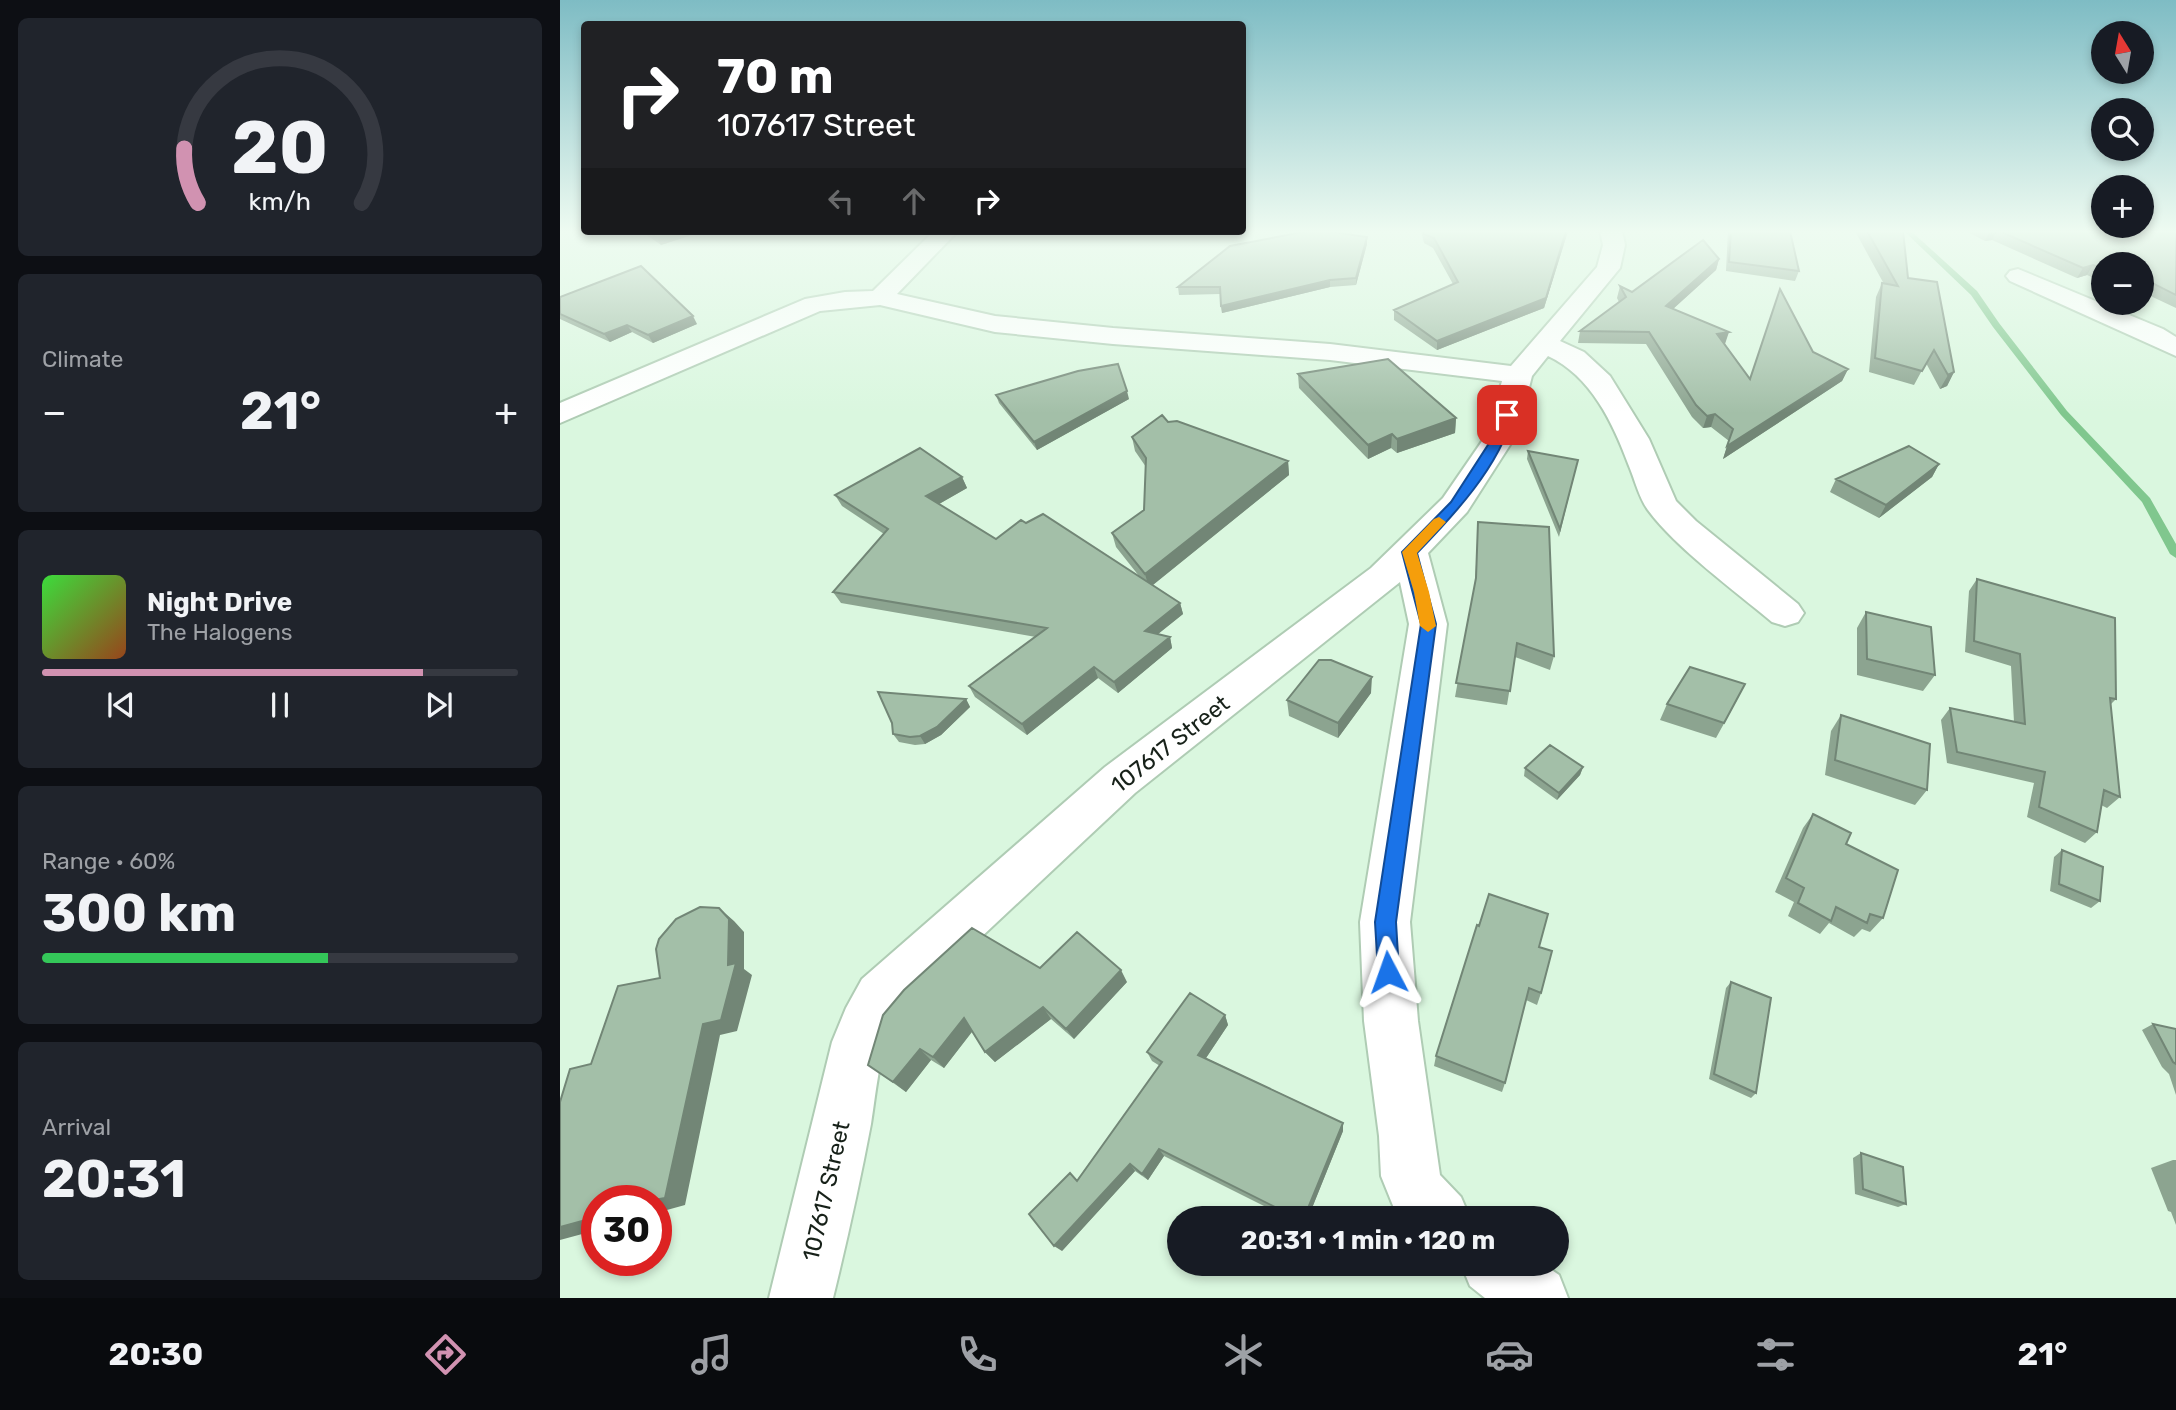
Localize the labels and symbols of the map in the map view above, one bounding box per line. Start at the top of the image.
north arrow [2091,21,2154,84]
pin [1477,385,1537,445]
street label: 107617 Street [1105,689,1235,799]
position arrow [1351,935,1425,1009]
street label: 107617 Street [796,1118,856,1264]
speed limit sign: 30 [581,1185,672,1276]

